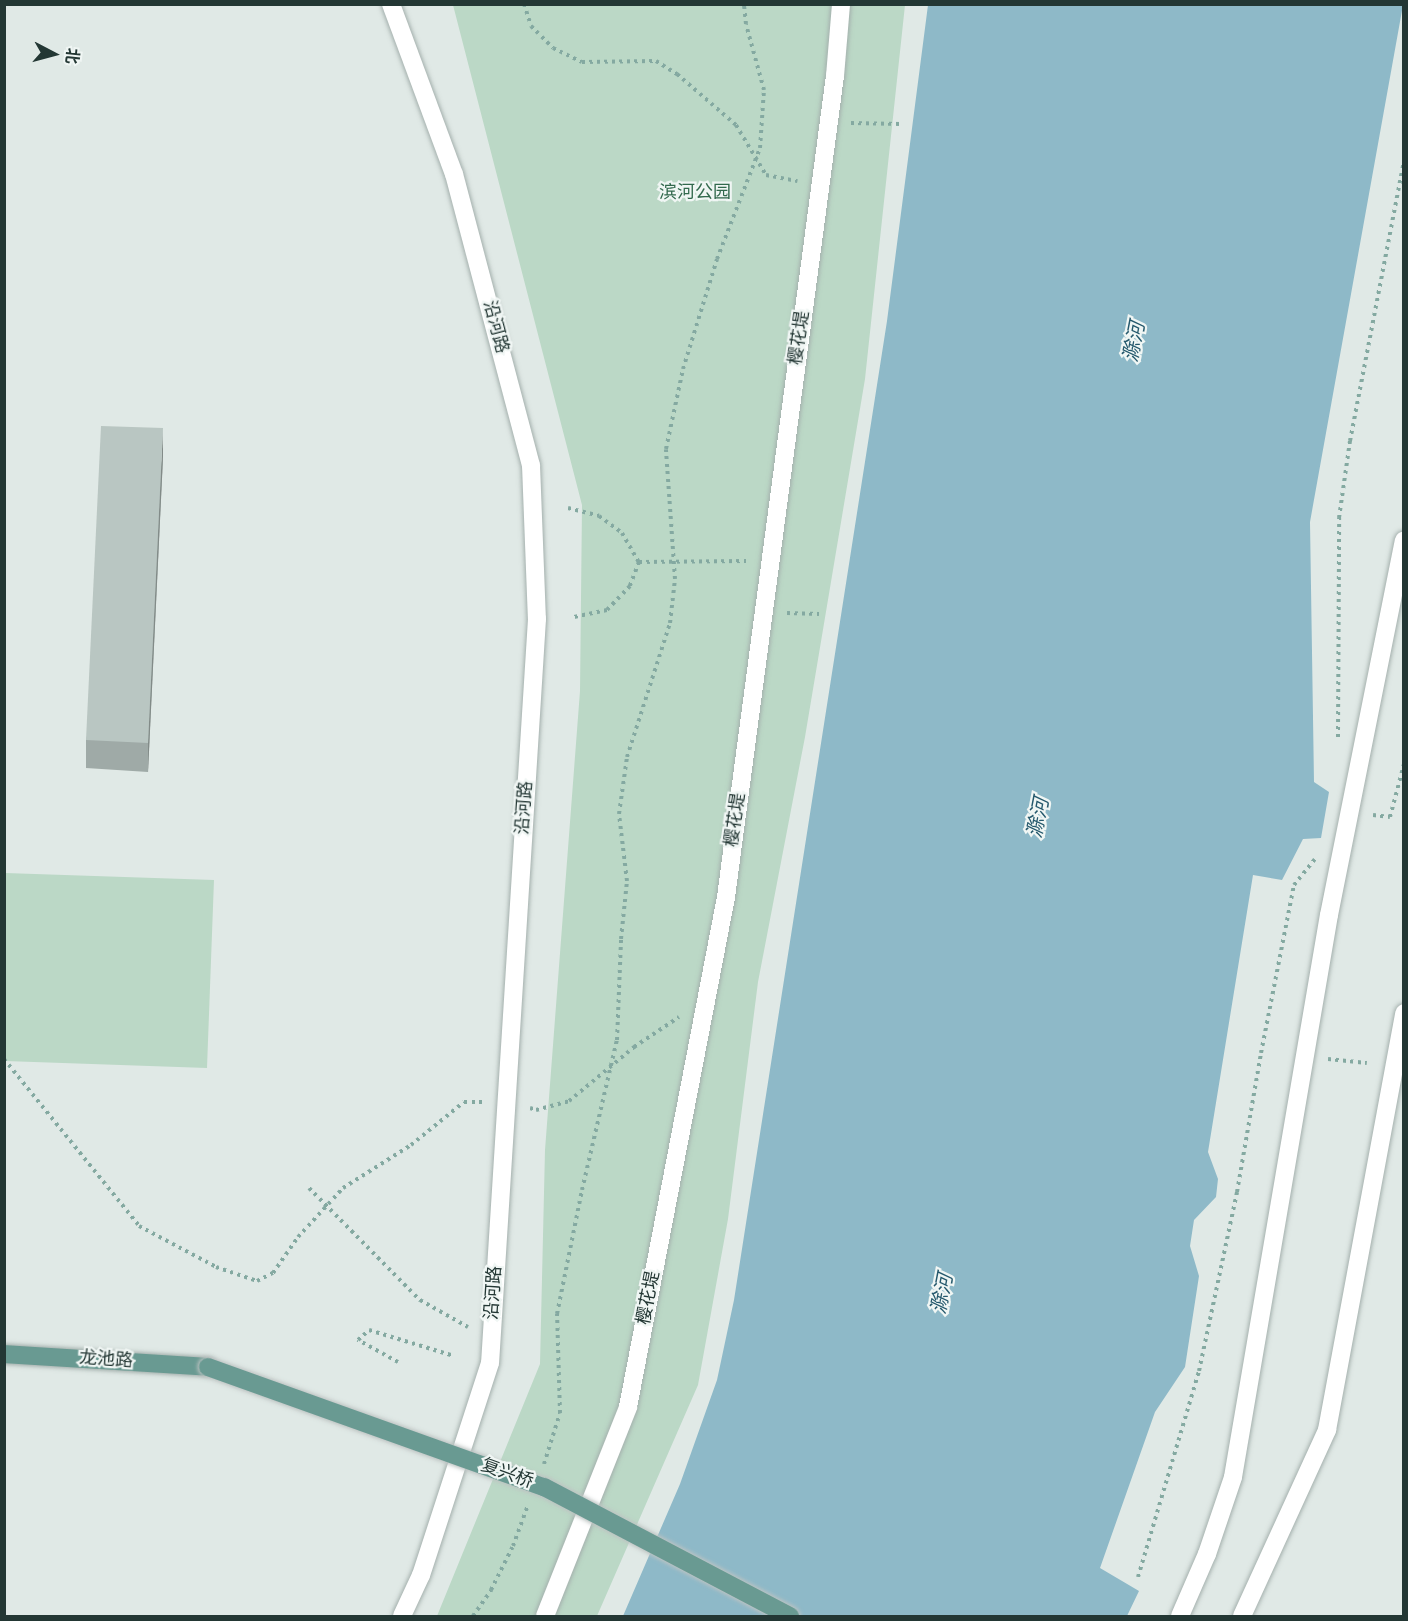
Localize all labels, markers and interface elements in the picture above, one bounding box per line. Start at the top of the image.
north arrow [24,24,84,84]
text: 北 [63,47,81,65]
park label: 滨河公园 [659,182,731,204]
street label: 沿河路 [478,298,512,356]
street label: 樱花堤 [786,310,814,366]
water label: 滁河 [1119,320,1151,364]
street label: 沿河路 [512,780,538,836]
street label: 樱花堤 [722,792,750,848]
water label: 滁河 [1023,796,1055,840]
street label: 沿河路 [481,1265,507,1321]
street label: 樱花堤 [633,1269,665,1327]
water label: 滁河 [927,1272,959,1316]
street label: 龙池路 [78,1347,134,1373]
street label: 复兴桥 [478,1455,536,1493]

